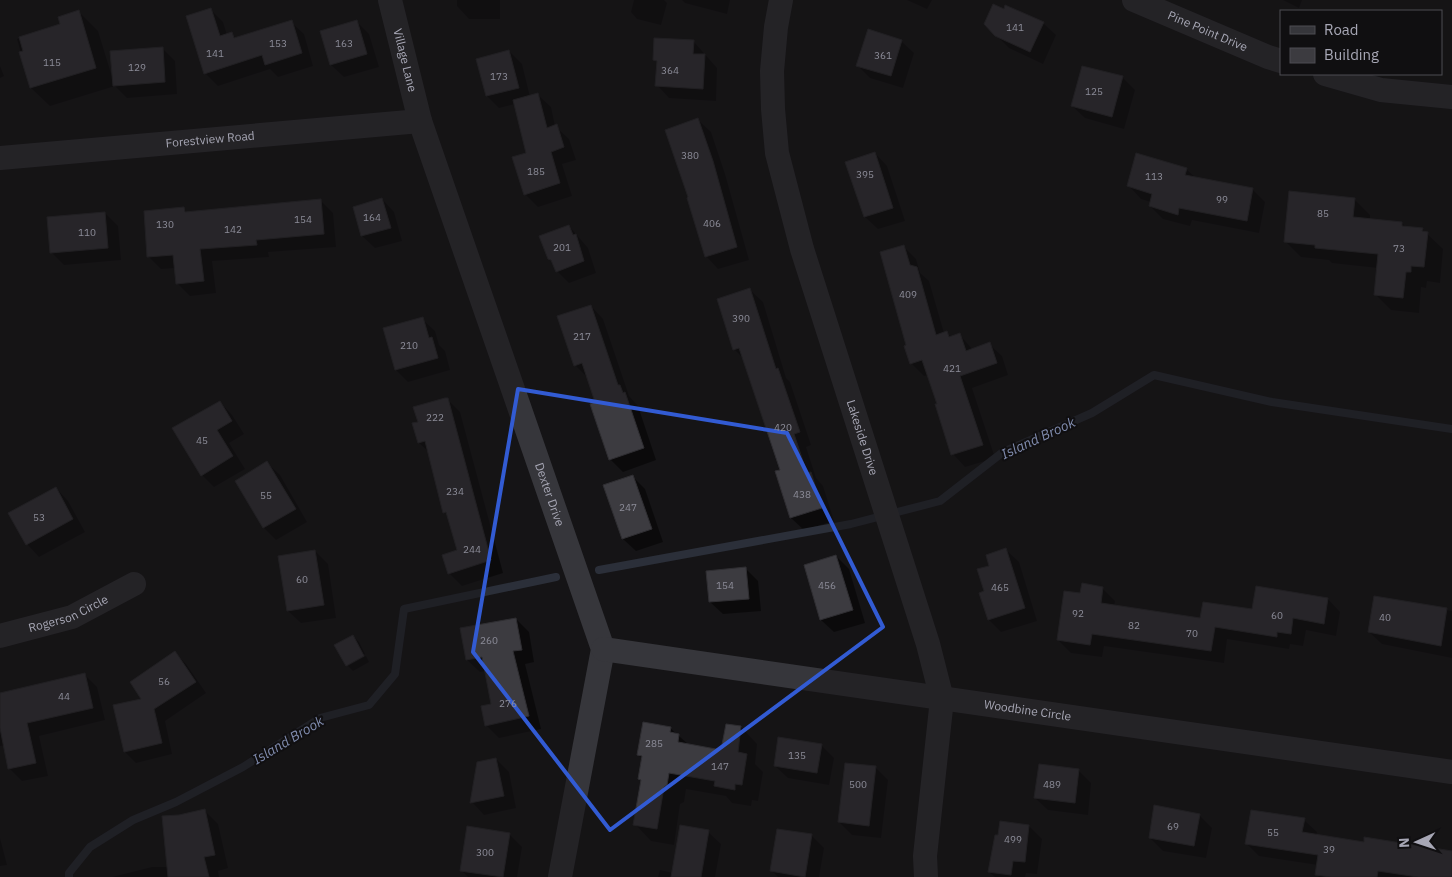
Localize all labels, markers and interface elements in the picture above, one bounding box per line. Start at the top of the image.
street label: Pine Point Drive [1166,7,1250,55]
legend [1280,10,1442,75]
text: Road [1324,20,1359,39]
house number: 141 [1006,21,1024,34]
street label: Village Lane [390,27,421,94]
house number: 153 [269,37,287,50]
house number: 163 [335,37,353,50]
text: Building [1324,45,1379,64]
house number: 141 [206,47,224,60]
house number: 361 [874,49,892,62]
house number: 115 [43,56,61,69]
house number: 129 [128,61,146,74]
house number: 364 [661,64,679,77]
house number: 173 [490,70,508,83]
house number: 125 [1085,85,1103,98]
street label: Forestview Road [165,128,255,150]
house number: 380 [681,149,699,162]
house number: 185 [527,165,545,178]
house number: 395 [856,168,874,181]
house number: 113 [1145,170,1163,183]
house number: 99 [1216,193,1228,206]
house number: 85 [1317,207,1329,220]
house number: 164 [363,211,381,224]
house number: 154 [294,213,312,226]
house number: 406 [703,217,721,230]
house number: 130 [156,218,174,231]
house number: 142 [224,223,242,236]
house number: 110 [78,226,96,239]
house number: 201 [553,241,571,254]
house number: 73 [1393,242,1405,255]
house number: 409 [899,288,917,301]
house number: 390 [732,312,750,325]
house number: 217 [573,330,591,343]
house number: 210 [400,339,418,352]
house number: 421 [943,362,961,375]
street label: Lakeside Drive [844,398,882,477]
house number: 222 [426,411,444,424]
water label: Island Brook [998,413,1079,463]
house number: 420 [774,421,792,434]
house number: 45 [196,434,208,447]
street label: Dexter Drive [532,460,568,529]
house number: 234 [446,485,464,498]
house number: 438 [793,488,811,501]
house number: 55 [260,489,272,502]
house number: 247 [619,501,637,514]
house number: 53 [33,511,45,524]
house number: 244 [463,543,481,556]
house number: 60 [296,573,308,586]
house number: 154 [716,579,734,592]
house number: 456 [818,579,836,592]
house number: 465 [991,581,1009,594]
street label: Rogerson Circle [27,591,111,635]
house number: 92 [1072,607,1084,620]
house number: 60 [1271,609,1283,622]
house number: 40 [1379,611,1391,624]
house number: 82 [1128,619,1140,632]
house number: 70 [1186,627,1198,640]
house number: 260 [480,634,498,647]
house number: 56 [158,675,170,688]
house number: 44 [58,690,70,703]
street label: Woodbine Circle [983,696,1073,724]
house number: 276 [499,697,517,710]
water label: Island Brook [249,711,327,768]
house number: 285 [645,737,663,750]
house number: 135 [788,749,806,762]
house number: 147 [711,760,729,773]
house number: 500 [849,778,867,791]
house number: 489 [1043,778,1061,791]
north arrow [1392,817,1442,867]
house number: 69 [1167,820,1179,833]
house number: 55 [1267,826,1279,839]
house number: 499 [1004,833,1022,846]
text: N [1395,837,1413,848]
house number: 39 [1323,843,1335,856]
house number: 300 [476,846,494,859]

